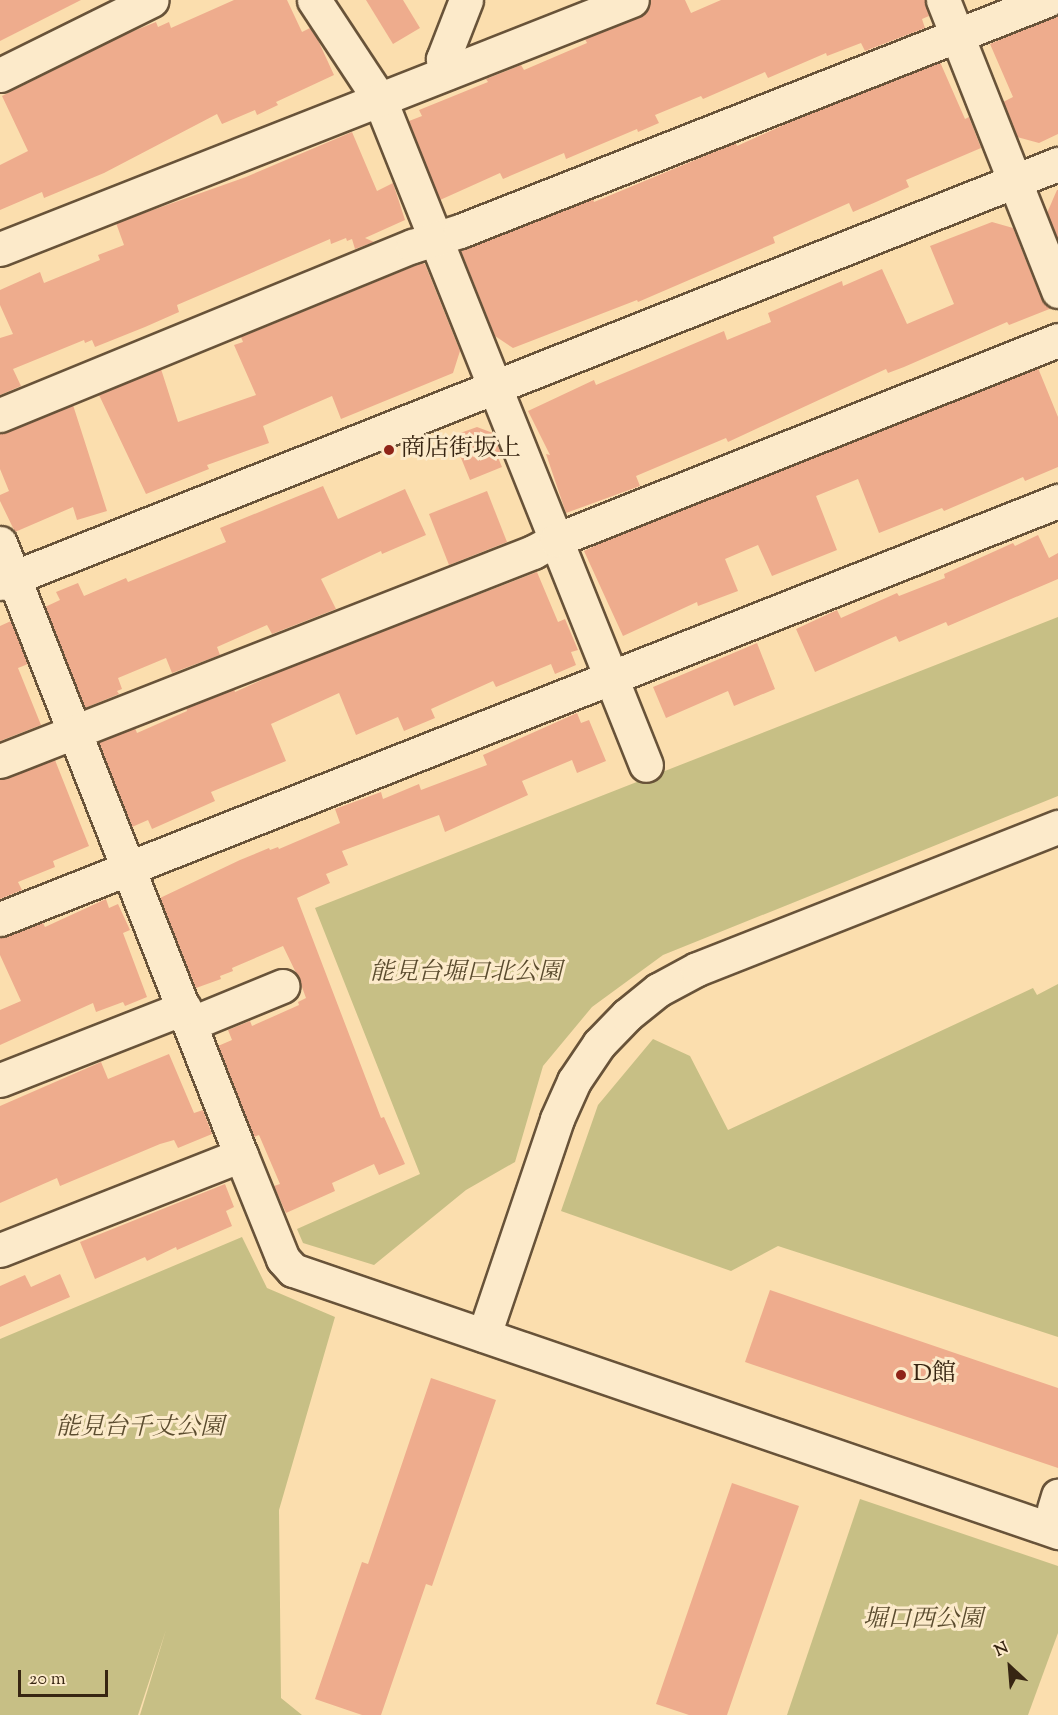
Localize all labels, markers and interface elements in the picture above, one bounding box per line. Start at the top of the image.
place label: 商店街坂上 [401,436,521,464]
marker: 商店街坂上 [382,443,396,457]
park label: 能見台堀口北公園 [370,960,562,988]
place label: D館 [913,1361,956,1389]
marker: D館 [894,1368,908,1382]
park label: 能見台千丈公園 [56,1415,224,1443]
park label: 堀口西公園 [863,1607,983,1635]
north arrow [980,1637,1040,1697]
text: N [991,1637,1013,1664]
scale bar [21,1658,111,1696]
text: 20 m [29,1667,66,1693]

